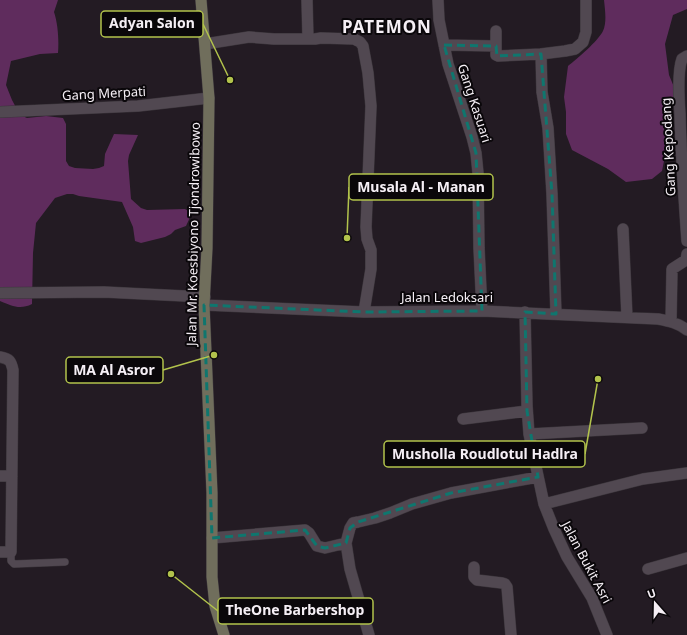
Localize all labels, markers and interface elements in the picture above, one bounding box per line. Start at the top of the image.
callout: Adyan Salon [101,11,203,37]
text: Adyan Salon [109,13,195,32]
district label: PATEMON [342,15,432,38]
street label: Gang Kasuari [454,61,496,145]
street label: Gang Merpati [62,82,146,104]
street label: Gang Kepodang [656,97,680,197]
street label: Jalan Mr. Koesbiyono Tjondrowibowo [182,122,204,348]
callout: Musala Al - Manan [349,174,493,200]
text: Musala Al - Manan [357,177,485,196]
street label: Jalan Ledoksari [399,288,493,306]
callout: MA Al Asror [66,357,163,383]
text: MA Al Asror [73,360,156,379]
callout: Musholla Roudlotul Hadlra [384,441,585,467]
text: Musholla Roudlotul Hadlra [392,444,578,463]
street label: Jalan Bukit Asri [557,516,616,606]
north arrow [635,583,675,623]
text: U [645,585,658,602]
callout: TheOne Barbershop [218,598,373,624]
text: TheOne Barbershop [226,600,365,619]

